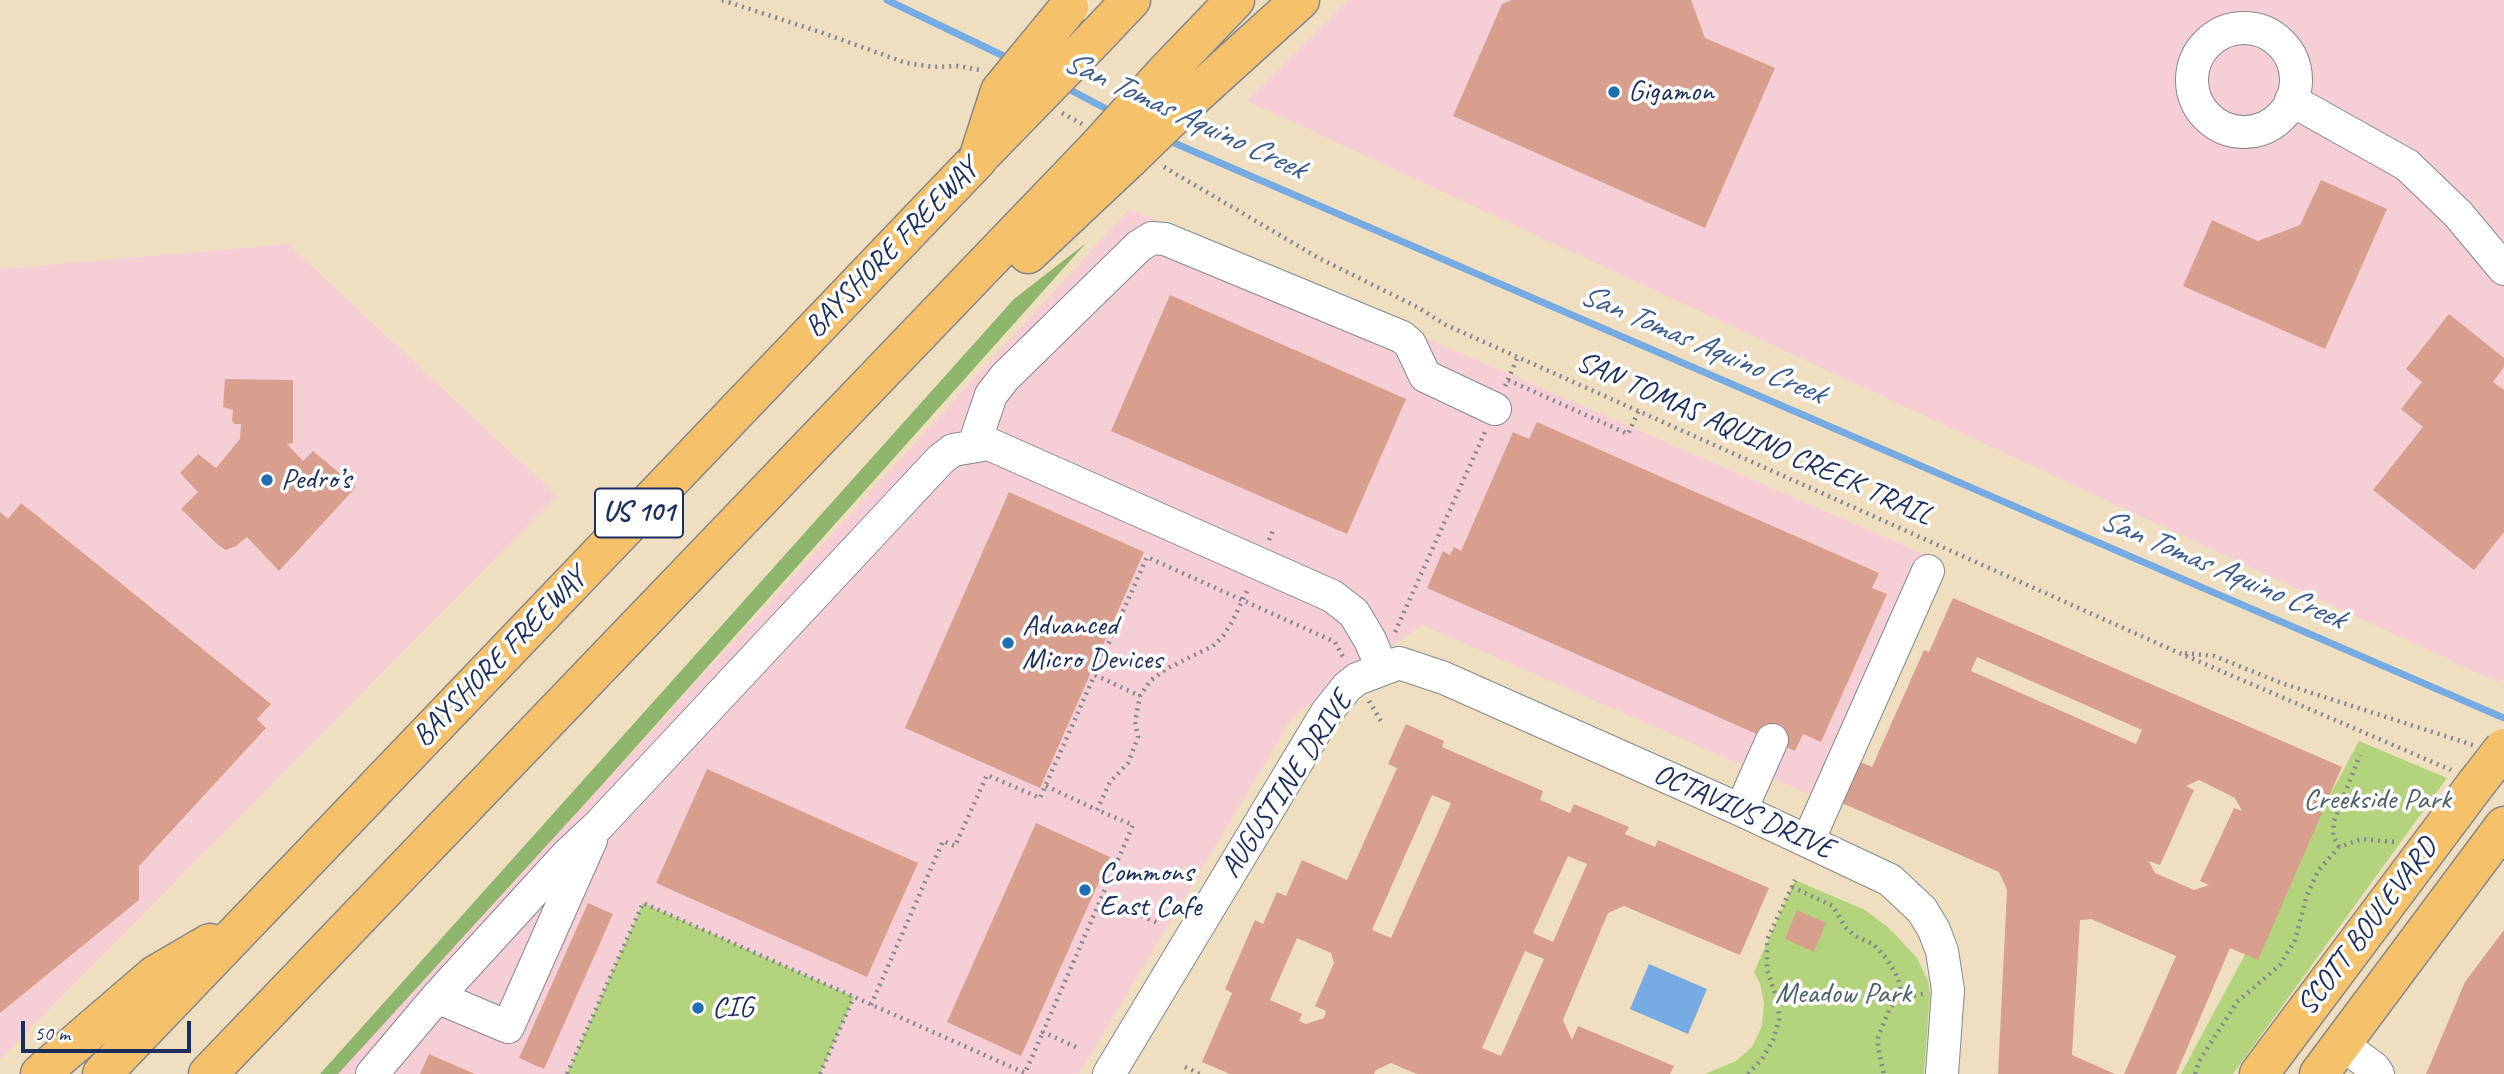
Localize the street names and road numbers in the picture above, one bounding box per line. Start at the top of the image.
street label: BAYSHORE FREEWAY [798,152,986,346]
street label: SAN TOMAS AQUINO CREEK TRAIL [1570,344,1938,534]
road number: US 101 [595,489,683,538]
street label: BAYSHORE FREEWAY [406,561,594,755]
street label: AUGUSTINE DRIVE [1213,685,1361,885]
street label: OCTAVIUS DRIVE [1648,756,1838,868]
street label: SCOTT BOULEVARD [2290,831,2446,1023]

